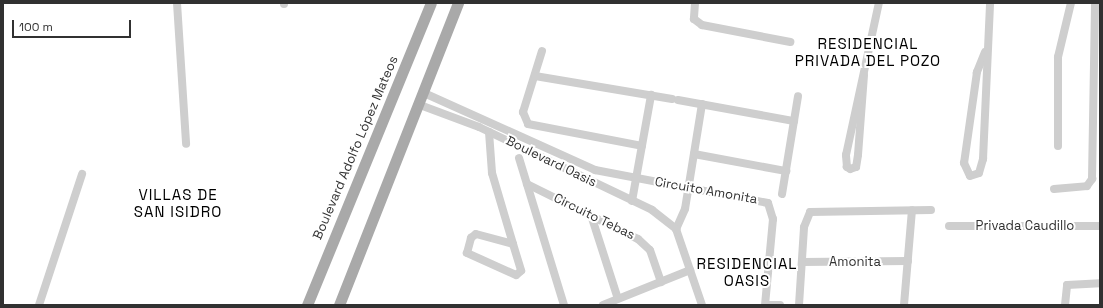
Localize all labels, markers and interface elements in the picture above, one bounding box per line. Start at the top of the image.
scale bar [14,12,133,38]
text: 100 m [19,19,53,35]
district label: RESIDENCIAL PRIVADA DEL POZO [795,34,941,69]
street label: Boulevard Adolfo López Mateos [310,54,402,242]
street label: Boulevard Oasis [503,133,599,191]
street label: Circuito Amonita [653,174,759,208]
district label: VILLAS DE SAN ISIDRO [134,185,222,220]
street label: Circuito Tebas [551,191,637,243]
street label: Privada Caudillo [976,218,1074,234]
district label: RESIDENCIAL OASIS [696,254,798,289]
street label: Amonita [829,254,881,270]

